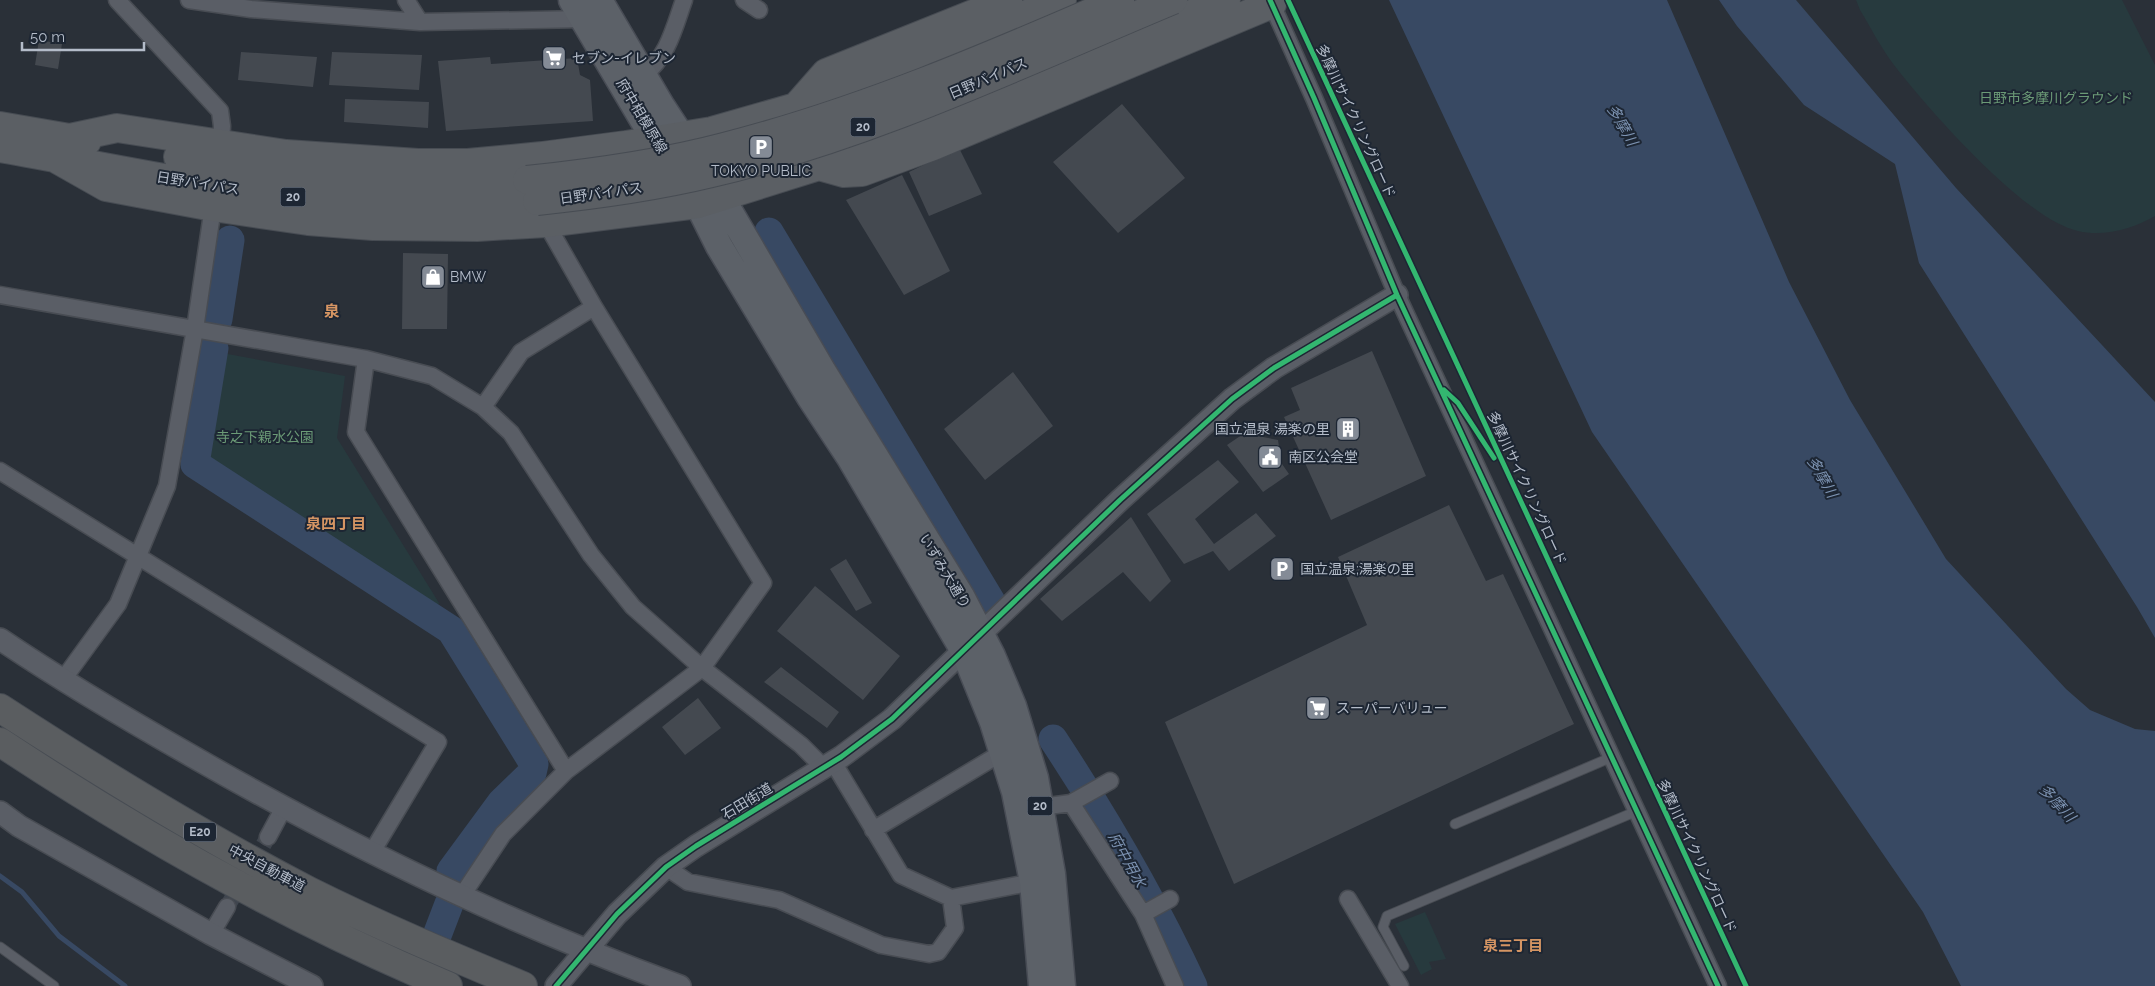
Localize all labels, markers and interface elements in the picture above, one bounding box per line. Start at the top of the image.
scale bar [22,20,145,52]
text: 50 m [30,28,65,46]
street label: 多摩川サイクリングロード [1313,42,1399,200]
supermarket icon: セブン-イレブン [541,45,567,71]
place label: セブン-イレブン [572,50,676,66]
street label: 日野バイパス [946,54,1030,102]
street label: 府中相模原線 [614,76,670,156]
park label: 日野市多摩川グラウンド [1979,90,2133,106]
water label: 多摩川 [1603,101,1642,151]
road number: 20 [850,118,876,136]
parking icon: TOKYO PUBLIC [748,134,774,160]
place label: TOKYO PUBLIC [711,163,811,179]
street label: 日野バイパス [155,169,241,197]
street label: 日野バイパス [558,179,644,207]
road number: 20 [280,188,306,206]
shop icon: BMW [420,264,446,290]
place label: BMW [450,269,487,285]
district label: 泉 [324,302,340,321]
street label: 多摩川サイクリングロード [1484,409,1570,567]
building icon: 国立温泉 湯楽の里 [1335,416,1361,442]
place label: 国立温泉 湯楽の里 [1214,421,1330,437]
park label: 寺之下親水公園 [216,429,314,445]
public building icon: 南区公会堂 [1257,444,1283,470]
place label: 南区公会堂 [1288,449,1358,465]
water label: 多摩川 [1803,453,1842,503]
district label: 泉四丁目 [306,515,366,533]
street label: いずみ大通り [917,531,973,611]
parking icon: 国立温泉;湯楽の里 [1269,556,1295,582]
place label: 国立温泉;湯楽の里 [1300,561,1415,577]
supermarket icon: スーパーバリュー [1305,695,1331,721]
place label: スーパーバリュー [1336,700,1448,716]
street label: 多摩川サイクリングロード [1654,777,1740,935]
street label: 石田街道 [719,780,775,822]
water label: 多摩川 [2035,780,2080,827]
road number: 20 [1028,796,1052,816]
road number: E20 [184,822,216,842]
water label: 府中用水 [1105,829,1150,892]
street label: 中央自動車道 [226,841,308,895]
district label: 泉三丁目 [1483,937,1543,955]

